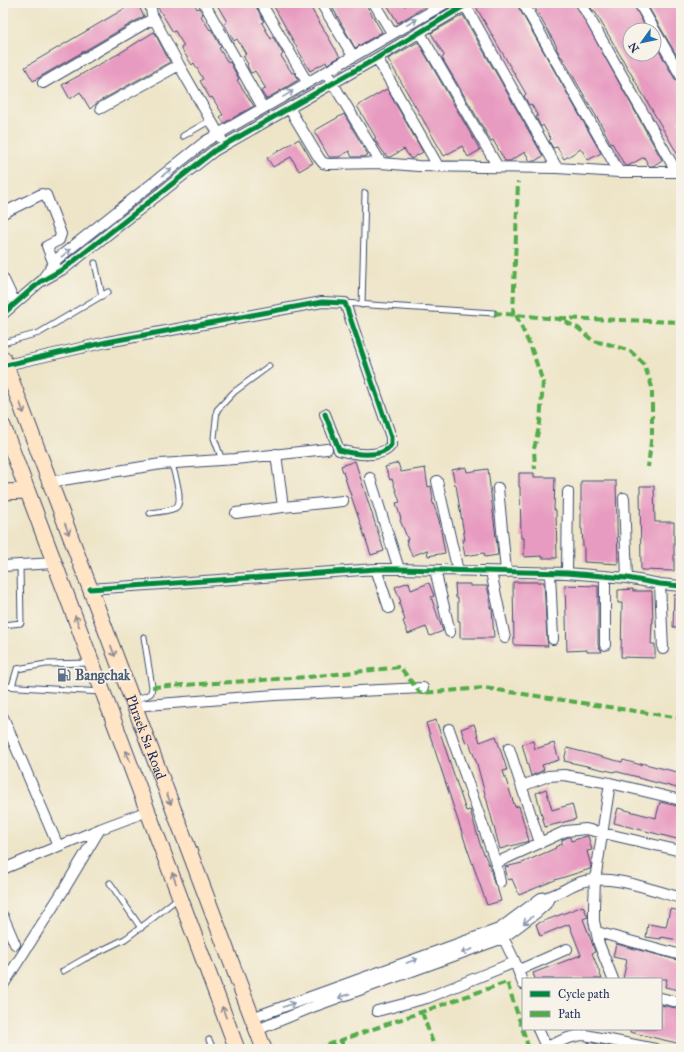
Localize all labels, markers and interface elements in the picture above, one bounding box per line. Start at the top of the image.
one-way arrow [406,17,418,25]
north arrow [622,22,662,62]
text: N [626,39,642,55]
one-way arrow [282,89,294,97]
one-way arrow [162,167,173,176]
one-way arrow [60,248,71,257]
one-way arrow [18,401,26,413]
one-way arrow [64,523,72,535]
one-way arrow [73,616,81,628]
one-way arrow [110,644,118,656]
fuel station icon: Bangchak [56,667,72,683]
place label: Bangchak [75,667,131,685]
street label: Phraek Sa Road [122,692,169,782]
one-way arrow [123,750,131,762]
one-way arrow [166,792,174,804]
one-way arrow [169,872,177,884]
one-way arrow [523,915,534,924]
one-way arrow [461,948,473,956]
one-way arrow [405,956,417,964]
legend [522,978,662,1030]
text: Cycle path [558,987,610,1001]
one-way arrow [339,992,351,1000]
one-way arrow [283,1000,295,1008]
one-way arrow [219,1007,227,1019]
text: Path [558,1007,581,1021]

